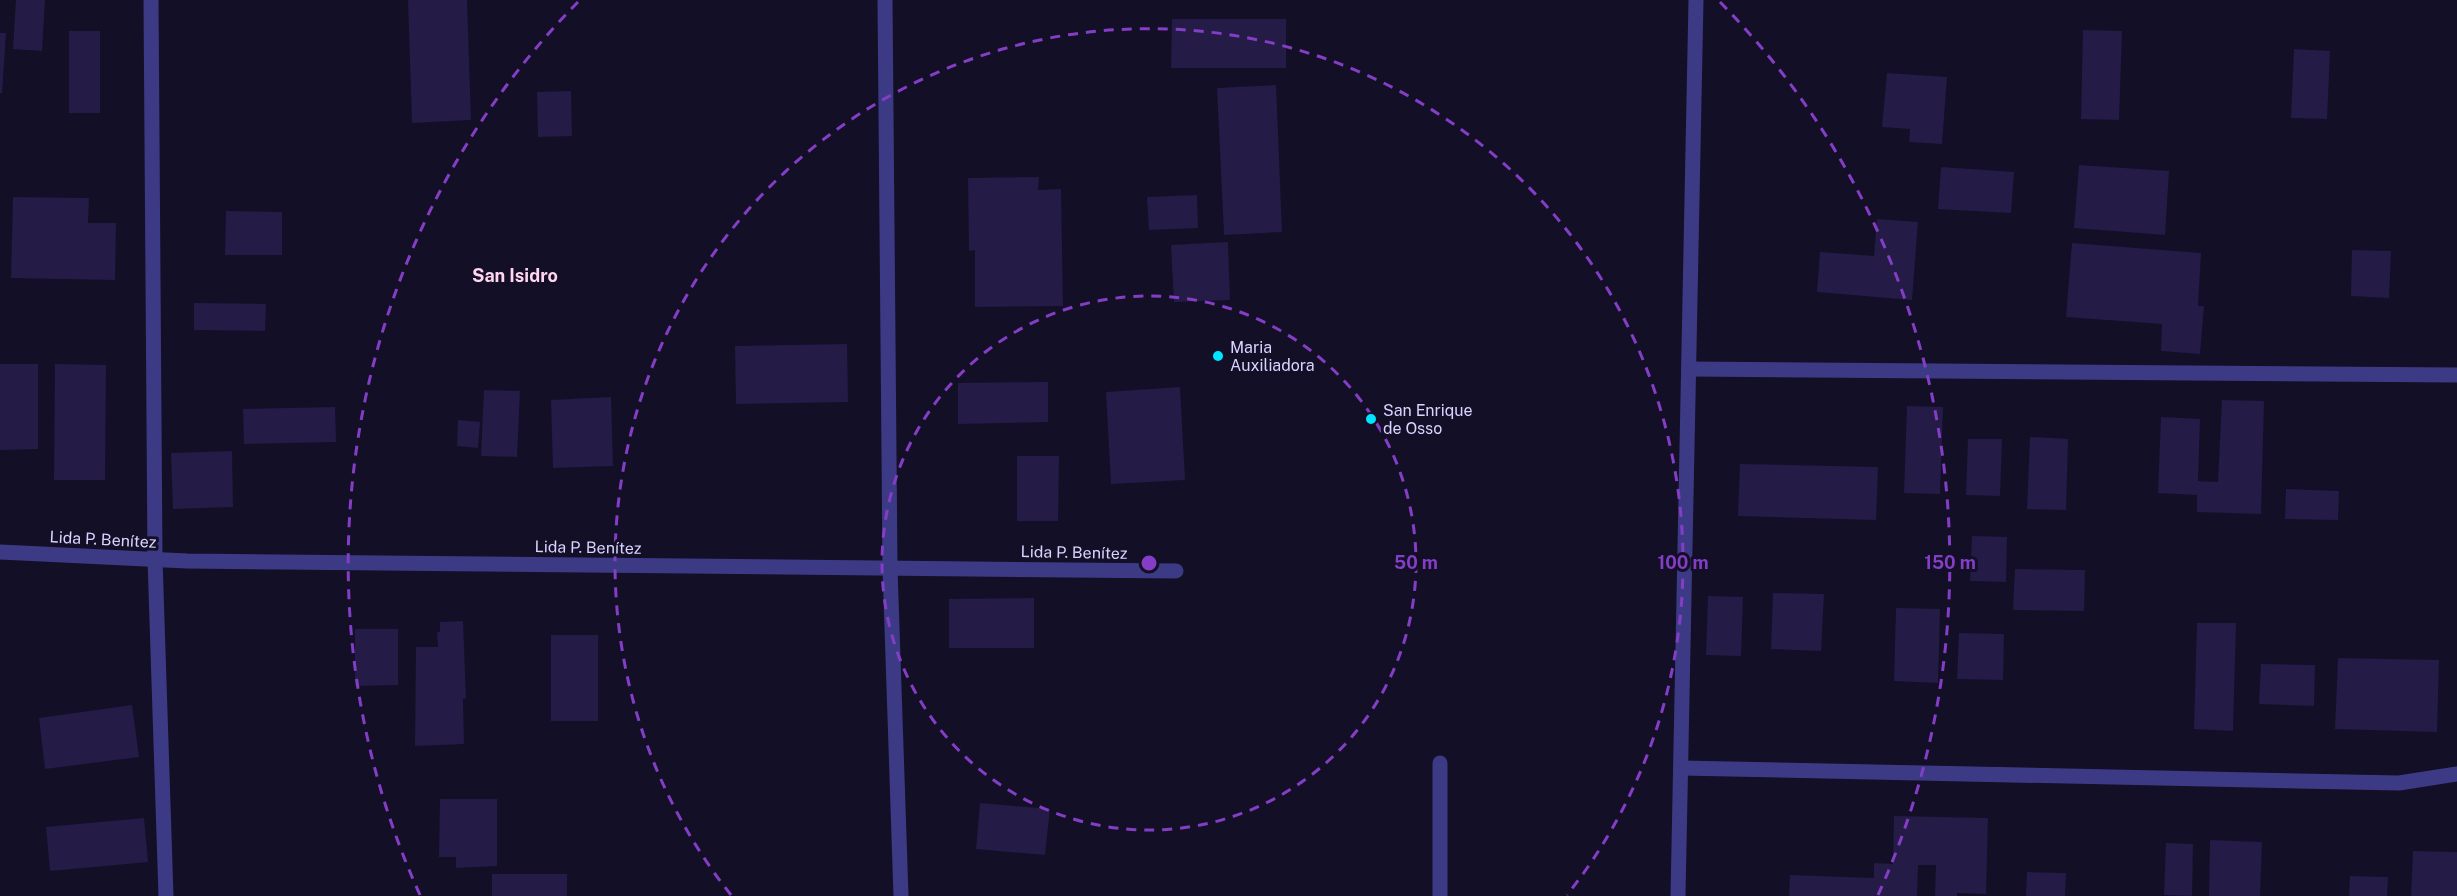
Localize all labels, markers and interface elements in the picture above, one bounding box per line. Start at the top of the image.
district label: San Isidro [472,265,558,286]
place label: Maria Auxiliadora [1230,338,1315,375]
marker: Maria Auxiliadora [1211,349,1225,363]
place label: San Enrique de Osso [1383,401,1473,438]
marker: San Enrique de Osso [1364,412,1378,426]
street label: Lida P. Benítez [49,527,157,552]
street label: Lida P. Benítez [534,537,642,558]
street label: Lida P. Benítez [1020,542,1128,563]
text: 50 m [1394,552,1438,573]
text: 100 m [1657,552,1709,573]
text: 150 m [1924,552,1976,573]
centre of rings [1139,553,1159,573]

